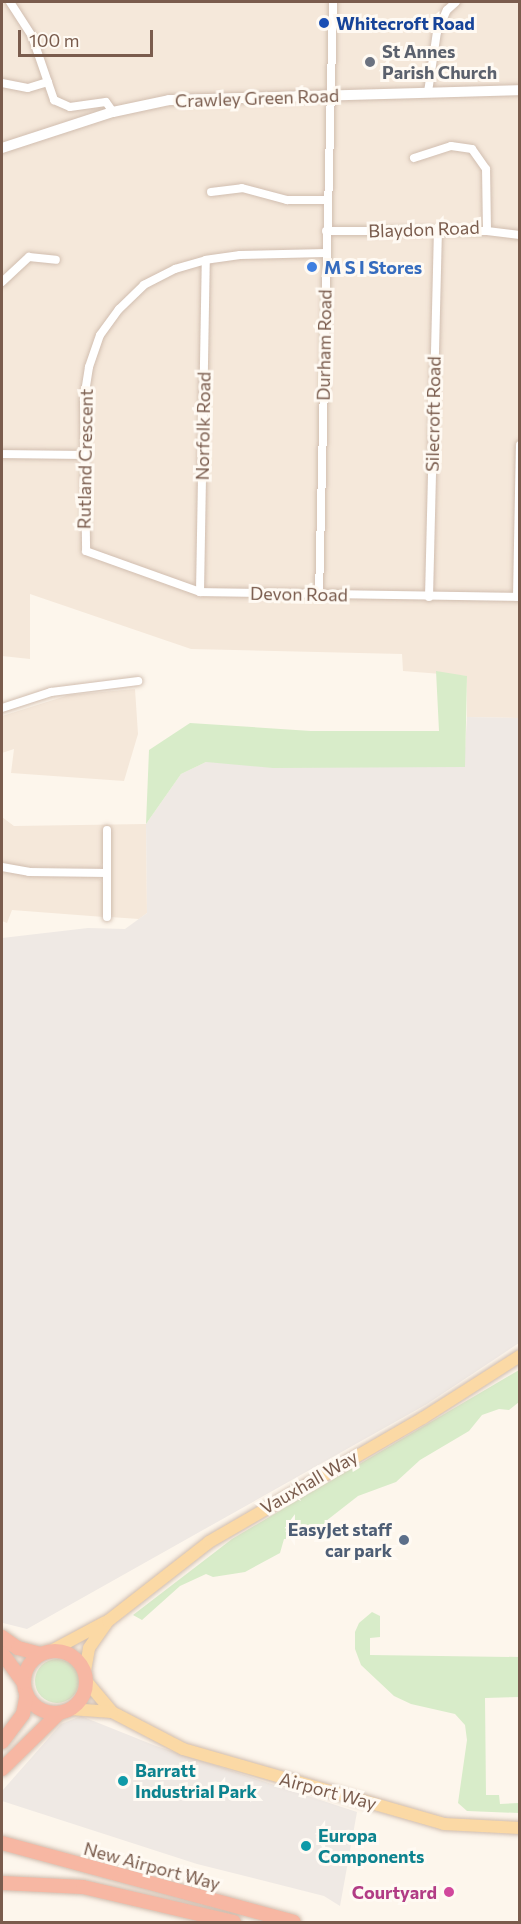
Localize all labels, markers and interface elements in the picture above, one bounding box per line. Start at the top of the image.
place label: Whitecroft Road [336,12,475,34]
marker: Whitecroft Road [317,16,331,30]
scale bar [21,18,156,56]
text: 100 m [29,29,79,51]
place label: St Annes Parish Church [382,41,497,84]
marker: St Annes Parish Church [363,55,377,69]
street label: Crawley Green Road [174,84,340,112]
street label: Blaydon Road [368,216,480,242]
place label: M S I Stores [324,256,422,278]
marker: M S I Stores [305,260,319,274]
street label: Durham Road [312,289,336,401]
street label: Silecroft Road [421,356,445,472]
street label: Norfolk Road [191,371,215,481]
street label: Rutland Crescent [73,389,97,529]
street label: Devon Road [250,582,348,606]
street label: Vauxhall Way [257,1445,361,1519]
place label: EasyJet staff car park [288,1519,392,1562]
marker: EasyJet staff car park [397,1533,411,1547]
place label: Barratt Industrial Park [135,1760,257,1802]
street label: Airport Way [277,1768,379,1814]
marker: Barratt Industrial Park [116,1774,130,1788]
place label: Europa Components [318,1825,424,1868]
street label: New Airport Way [81,1837,223,1895]
marker: Europa Components [299,1839,313,1853]
place label: Courtyard [352,1881,437,1903]
marker: Courtyard [442,1885,456,1899]

